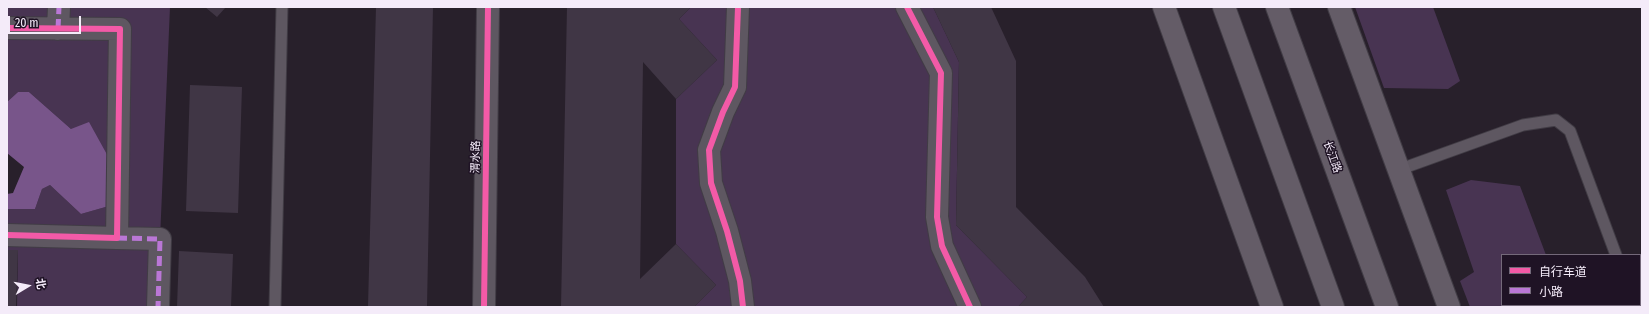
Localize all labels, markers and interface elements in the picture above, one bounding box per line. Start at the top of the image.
scale bar [10,8,83,34]
text: 20 m [15,16,39,30]
street label: 长江路 [1320,139,1344,175]
street label: 渭水路 [469,140,483,174]
legend [1501,254,1641,306]
text: 自行车道 [1539,265,1587,279]
north arrow [8,266,48,306]
text: 北 [33,277,48,290]
text: 小路 [1539,285,1563,299]

